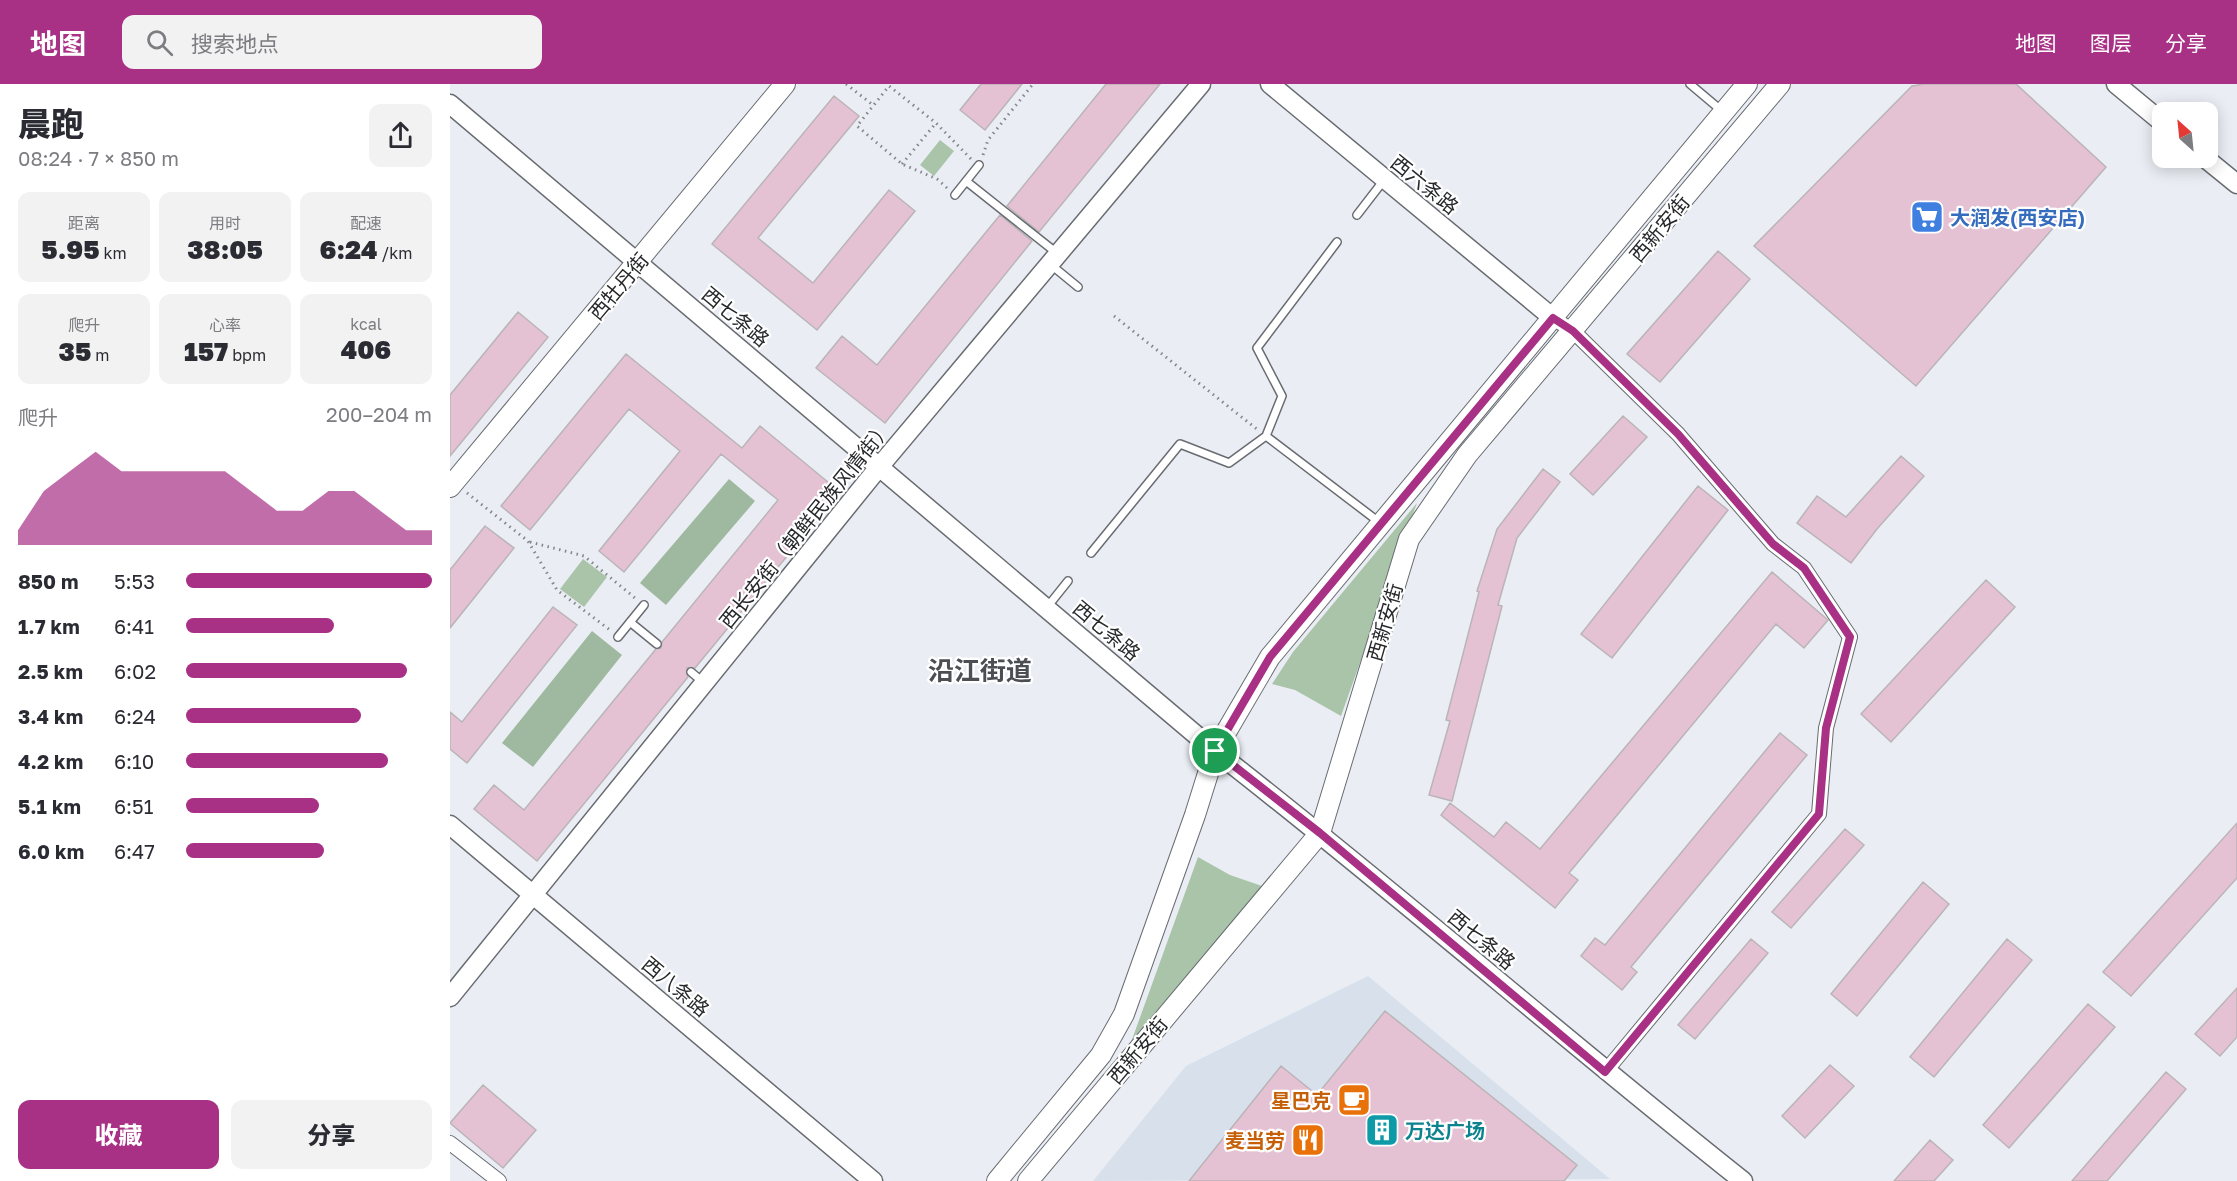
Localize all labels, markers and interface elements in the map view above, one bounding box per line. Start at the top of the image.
search box [122,15,542,69]
icon: search [143,26,176,59]
text: 地图 [30,27,86,60]
text: 搜索地点 [191,30,279,57]
text: 地图 [2015,30,2057,56]
text: 图层 [2090,30,2132,56]
text: 分享 [2165,30,2207,56]
north arrow [2152,102,2218,168]
map controls [2152,102,2218,168]
text: 晨跑 [18,104,84,143]
button: share [369,104,432,167]
text: 08:24 · 7 × 850 m [18,146,179,170]
street label: 西六条路 [1386,150,1464,218]
street label: 西新安街 [1624,190,1694,266]
supermarket icon: 大润发(西安店) [1909,199,1945,235]
place label: 大润发(西安店) [1950,205,2085,229]
text: 距离 [68,213,100,233]
text: 用时 [209,213,241,233]
text: 配速 [350,213,382,233]
text: 5.95 [41,234,100,265]
text: 38:05 [187,234,263,265]
text: 6:24 [319,234,378,265]
text: km [100,243,127,263]
text: /km [378,243,413,263]
street label: 西牡丹街 [583,248,653,324]
street label: 西七条路 [698,281,774,351]
text: kcal [350,314,382,334]
text: 爬升 [68,315,100,335]
text: 心率 [209,315,241,335]
text: 406 [341,334,391,365]
text: 35 [59,336,91,367]
text: 157 [184,336,228,367]
text: m [91,345,109,365]
text: bpm [228,345,266,365]
text: 200–204 m [326,402,432,426]
text: 爬升 [18,405,58,429]
street label: 西长安街（朝鲜民族风情街） [714,415,896,633]
text: 850 m [18,569,79,593]
text: 5:53 [114,569,155,593]
street label: 西新安街 [1361,580,1407,664]
street label: 西七条路 [1069,595,1145,665]
text: 1.7 km [18,614,80,638]
text: 6:41 [114,614,154,638]
district label: 沿江街道 [928,655,1032,686]
text: 2.5 km [18,659,83,683]
text: 6:02 [114,659,156,683]
text: 3.4 km [18,704,83,728]
text: 6:24 [114,704,156,728]
pin [1189,725,1240,776]
icon: arrive [1198,734,1231,767]
text: 4.2 km [18,749,83,773]
text: 6:10 [114,749,154,773]
text: 5.1 km [18,794,81,818]
text: 6:51 [114,794,153,818]
text: 6.0 km [18,839,84,863]
text: 6:47 [114,839,155,863]
street label: 西七条路 [1444,904,1520,974]
street label: 西八条路 [638,951,714,1021]
street label: 西新安街 [1102,1012,1172,1088]
cafe icon: 星巴克 [1336,1082,1372,1118]
place label: 星巴克 [1271,1088,1331,1112]
button: 收藏 [18,1100,219,1169]
button: 分享 [231,1100,432,1169]
building icon: 万达广场 [1364,1112,1400,1148]
place label: 万达广场 [1405,1118,1485,1142]
restaurant icon: 麦当劳 [1290,1122,1326,1158]
place label: 麦当劳 [1225,1128,1285,1152]

